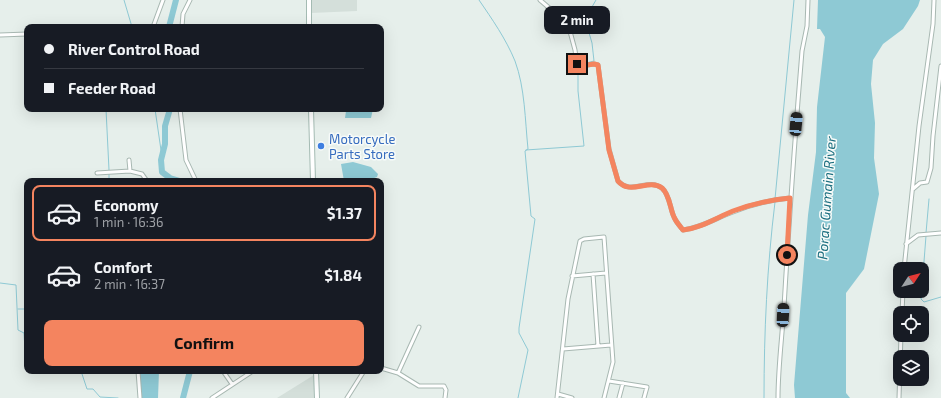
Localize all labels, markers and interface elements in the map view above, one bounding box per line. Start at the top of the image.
callout: 2 min [544,6,610,34]
text: 2 min [560,12,594,28]
text: River Control Road [68,40,200,58]
route end [568,55,586,73]
text: Feeder Road [68,79,156,97]
car [789,112,803,136]
place label: Motorcycle Parts Store [329,131,396,162]
water label: Porac Gumain River [813,135,839,260]
marker: Motorcycle Parts Store [316,141,326,151]
icon: car [46,195,82,231]
text: Economy [94,196,159,214]
text: $1.37 [327,204,362,222]
text: 1 min · 16:36 [94,214,163,230]
route start [778,246,796,264]
icon: car [46,257,82,293]
text: Comfort [94,258,152,276]
north arrow [893,262,929,298]
map controls [893,262,929,386]
text: $1.84 [324,266,362,284]
text: 2 min · 16:37 [94,276,165,292]
car [776,303,790,327]
button: locate [893,306,929,342]
button: Confirm [44,320,364,366]
button: layers [893,350,929,386]

